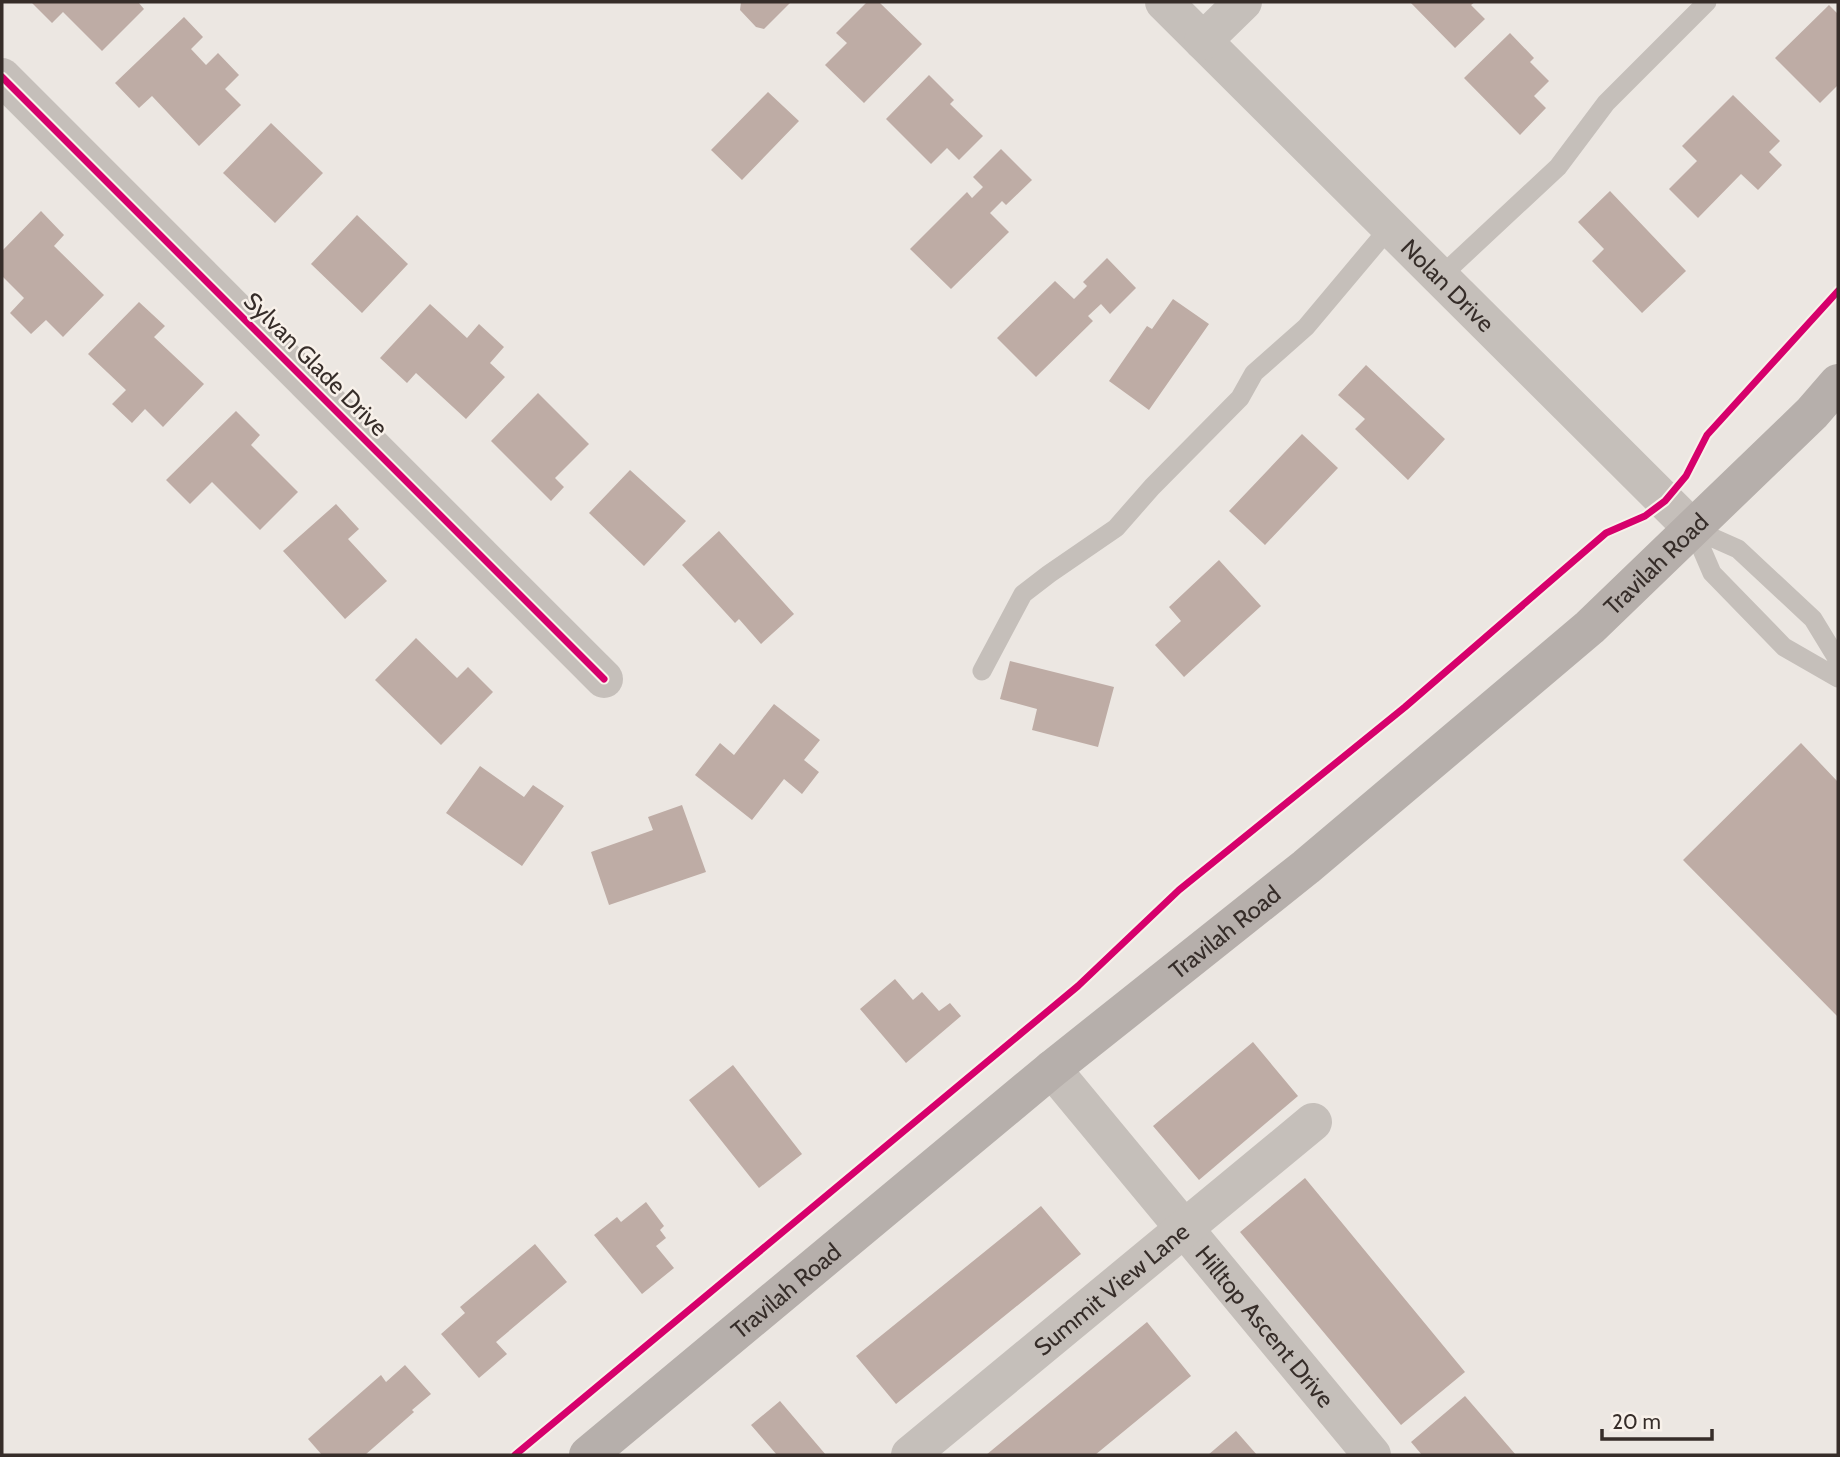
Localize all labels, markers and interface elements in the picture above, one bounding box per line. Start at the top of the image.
street label: Nolan Drive [1395,233,1501,338]
street label: Sylvan Glade Drive [238,286,394,442]
street label: Travilah Road [1597,507,1714,621]
street label: Travilah Road [1163,879,1286,985]
street label: Summit View Lane [1028,1216,1195,1361]
street label: Travilah Road [725,1237,846,1345]
street label: Hilltop Ascent Drive [1190,1239,1341,1413]
scale bar [1602,1398,1712,1442]
text: 20 m [1612,1409,1661,1434]

